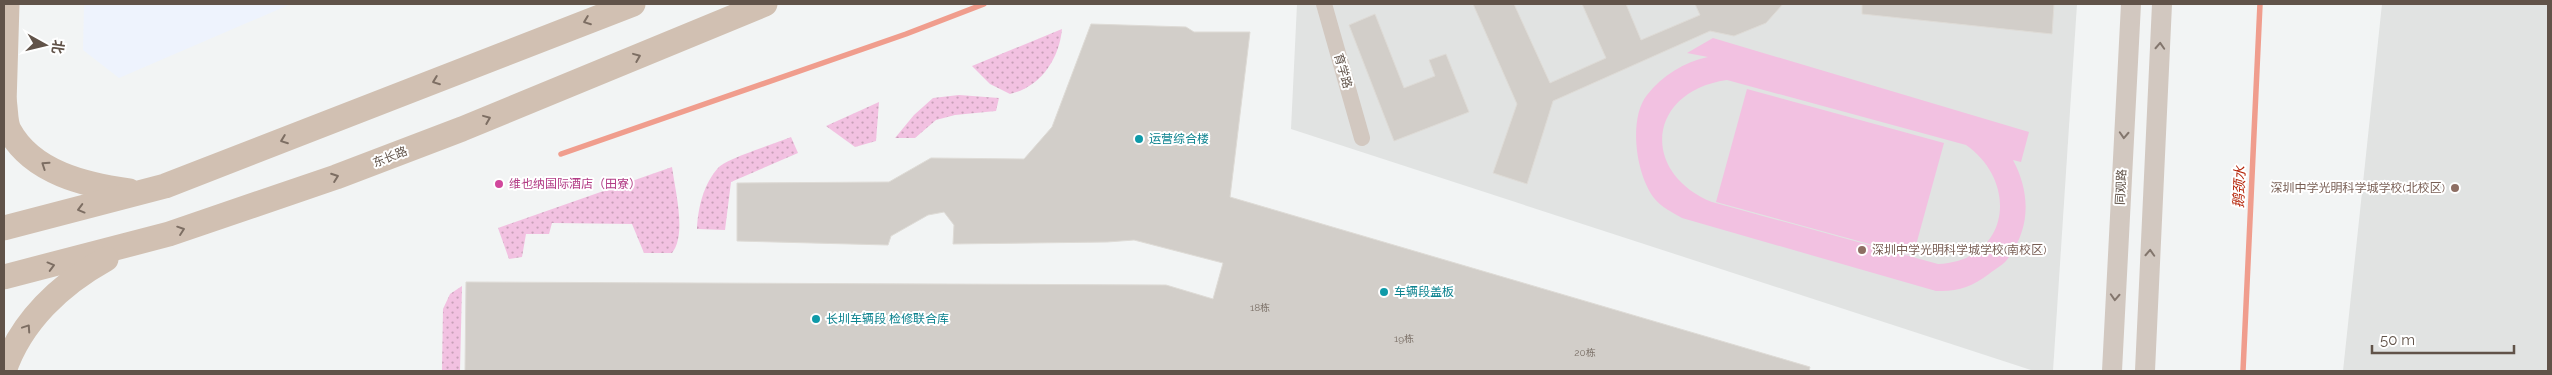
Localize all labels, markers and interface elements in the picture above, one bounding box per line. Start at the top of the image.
one-way arrow [583,15,592,26]
north arrow [20,20,70,70]
text: 北 [49,39,67,55]
one-way arrow [2155,42,2166,50]
one-way arrow [632,52,641,63]
street label: 育学路 [1331,52,1355,90]
one-way arrow [432,74,441,85]
one-way arrow [482,115,491,125]
one-way arrow [2118,131,2129,139]
place label: 运营综合楼 [1149,132,1209,146]
marker: 运营综合楼 [1133,133,1145,145]
one-way arrow [281,134,289,144]
street label: 东长路 [371,144,409,170]
one-way arrow [41,162,50,172]
water label: 鹅颈水 [2230,165,2248,208]
street label: 同观路 [2113,169,2129,205]
one-way arrow [330,173,339,183]
place label: 维也纳国际酒店（田寮） [509,177,641,191]
marker: 维也纳国际酒店（田寮） [493,178,505,190]
place label: 深圳中学光明科学城学校(北校区) [2271,181,2445,195]
marker: 深圳中学光明科学城学校(北校区) [2449,182,2461,194]
one-way arrow [78,203,86,213]
one-way arrow [177,226,185,236]
place label: 深圳中学光明科学城学校(南校区) [1872,243,2046,257]
marker: 深圳中学光明科学城学校(南校区) [1856,244,1868,256]
one-way arrow [2145,248,2156,256]
one-way arrow [47,261,55,271]
place label: 车辆段盖板 [1394,285,1454,299]
marker: 车辆段盖板 [1378,286,1390,298]
one-way arrow [2110,294,2121,302]
house number: 18栋 [1250,302,1270,313]
place label: 长圳车辆段 检修联合库 [826,312,949,326]
marker: 长圳车辆段 检修联合库 [810,313,822,325]
scale bar [2372,322,2514,354]
one-way arrow [21,324,30,334]
text: 50 m [2380,331,2415,349]
house number: 19栋 [1394,333,1414,344]
house number: 20栋 [1574,347,1596,358]

